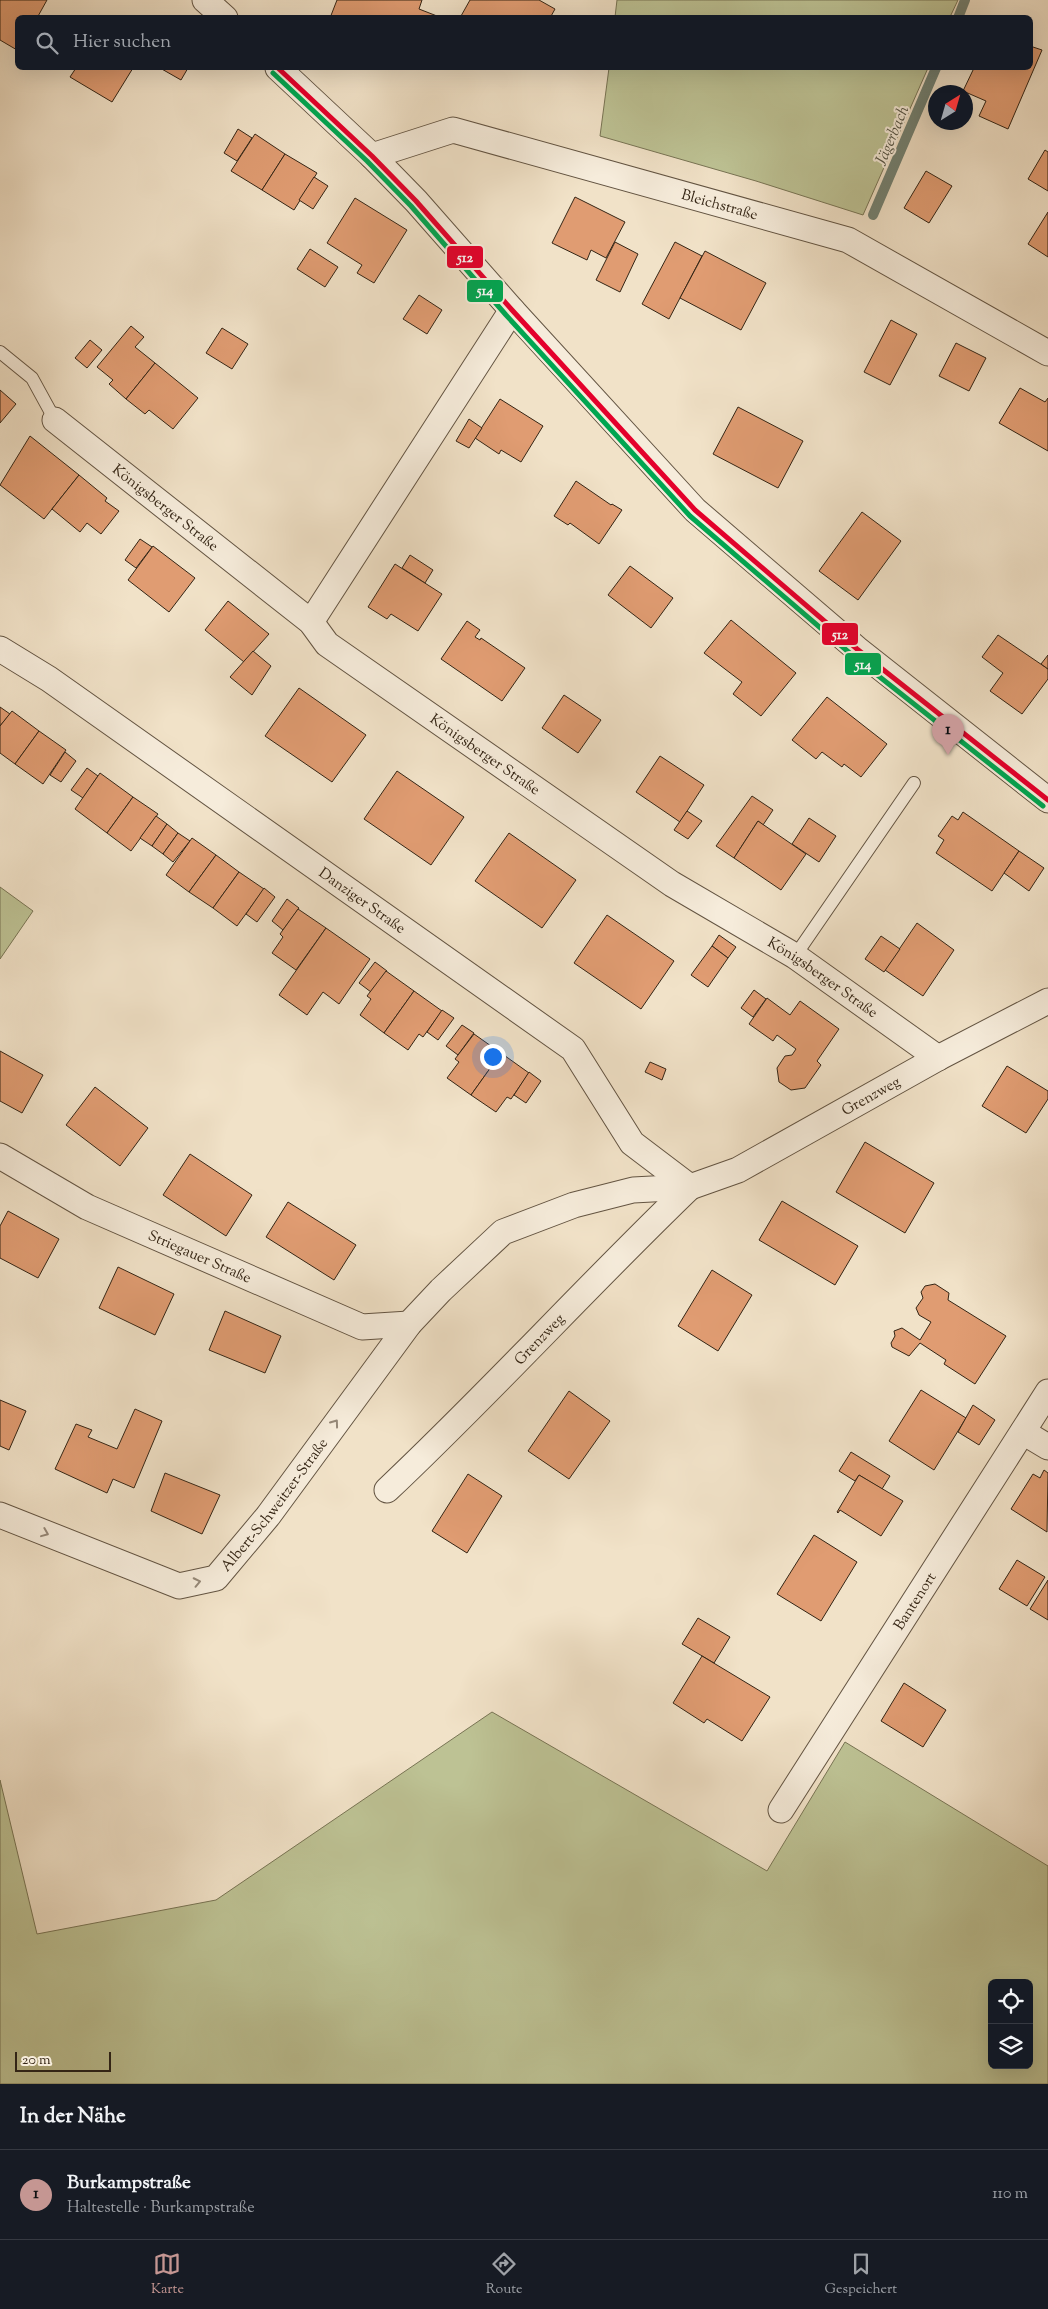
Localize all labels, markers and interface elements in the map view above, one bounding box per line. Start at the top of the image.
search box [15,15,1033,70]
icon: search [33,29,61,57]
text: Hier suchen [73,29,171,56]
north arrow [928,85,973,130]
water label: Jägerbach [870,103,916,170]
street label: Bleichstraße [679,185,760,226]
line badge: 512 [446,245,484,269]
text: 512 [456,249,473,269]
line badge: 514 [466,279,504,303]
text: 514 [476,282,493,302]
street label: Königsberger Straße [107,460,222,557]
line badge: 512 [821,622,859,646]
text: 512 [831,626,848,646]
line badge: 514 [844,652,882,676]
text: 514 [854,656,871,676]
street label: Königsberger Straße [425,710,544,801]
pin: 1 [932,714,964,755]
street label: Danziger Straße [314,863,409,940]
street label: Königsberger Straße [763,933,882,1024]
your location [480,1044,506,1070]
street label: Grenzweg [838,1072,905,1122]
street label: Striegauer Straße [144,1226,254,1289]
street label: Grenzweg [510,1310,570,1371]
one-way arrow [329,1419,338,1429]
street label: Albert-Schweitzer-Straße [217,1434,334,1577]
one-way arrow [40,1526,49,1537]
street label: Bantenort [889,1569,942,1635]
one-way arrow [193,1577,202,1588]
map controls [988,1979,1033,2069]
button: locate [988,1979,1033,2024]
button: layers [988,2024,1033,2069]
scale bar [15,2049,111,2072]
text: 20 m [22,2051,51,2071]
text: In der Nähe [20,2102,126,2132]
text: Burkampstraße [67,2170,191,2197]
text: 1 [33,2183,39,2206]
text: 110 m [992,2183,1028,2206]
text: Haltestelle · Burkampstraße [67,2197,255,2220]
tab: Karte [151,2250,184,2300]
tab: Route [486,2250,523,2300]
tab: Gespeichert [824,2250,897,2300]

